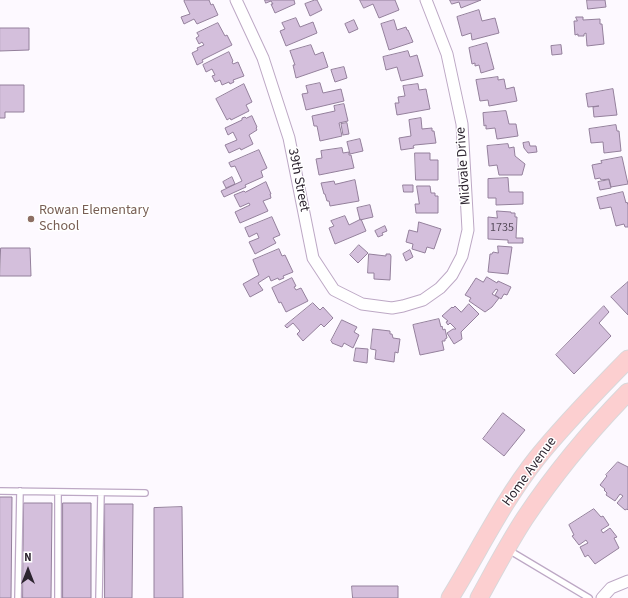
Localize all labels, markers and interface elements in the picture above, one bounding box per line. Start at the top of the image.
street label: Midvale Drive [453,126,475,206]
street label: 39th Street [284,147,312,213]
place label: Rowan Elementary School [39,203,149,236]
marker: Rowan Elementary School [26,214,36,224]
house number: 1735 [490,221,514,235]
street label: Home Avenue [499,434,561,510]
north arrow [8,550,48,590]
text: N [24,550,32,565]

